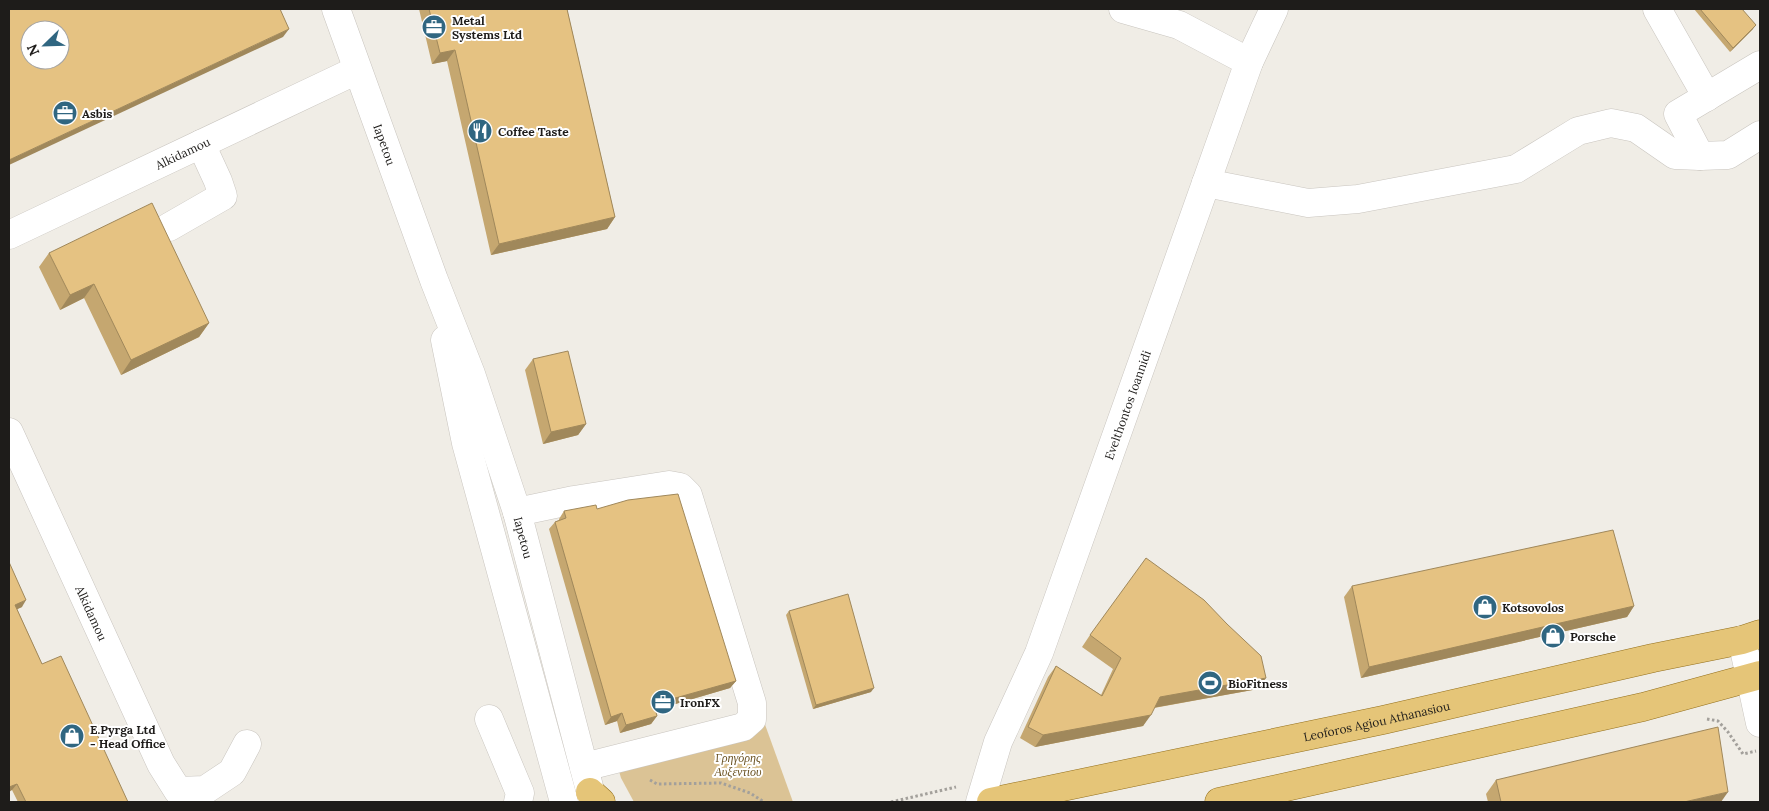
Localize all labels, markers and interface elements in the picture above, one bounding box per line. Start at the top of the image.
place label: Metal Systems Ltd [452,13,522,42]
office icon: Metal Systems Ltd [421,14,447,40]
north arrow [20,20,70,70]
text: N [23,41,43,59]
office icon: Asbis [52,100,78,126]
place label: Asbis [82,106,113,121]
restaurant icon: Coffee Taste [467,118,493,144]
street label: Iapetou [371,122,399,167]
place label: Coffee Taste [498,124,569,139]
street label: Alkidamou [152,133,212,173]
street label: Evelthontos Ioannidi [1101,348,1154,462]
street label: Iapetou [511,515,536,560]
street label: Alkidamou [72,582,111,643]
shop icon: Kotsovolos [1472,594,1498,620]
place label: Kotsovolos [1502,600,1564,615]
shop icon: Porsche [1540,623,1566,649]
place label: Porsche [1570,629,1616,644]
sports icon: BioFitness [1197,670,1223,696]
place label: BioFitness [1228,676,1288,691]
office icon: IronFX [650,689,676,715]
place label: IronFX [680,695,720,710]
street label: Leoforos Agiou Athanasiou [1302,697,1451,744]
place label: E.Pyrga Ltd - Head Office [90,722,166,751]
shop icon: E.Pyrga Ltd - Head Office [59,723,85,749]
park label: Γρηγόρης Αυξεντίου [713,750,762,779]

